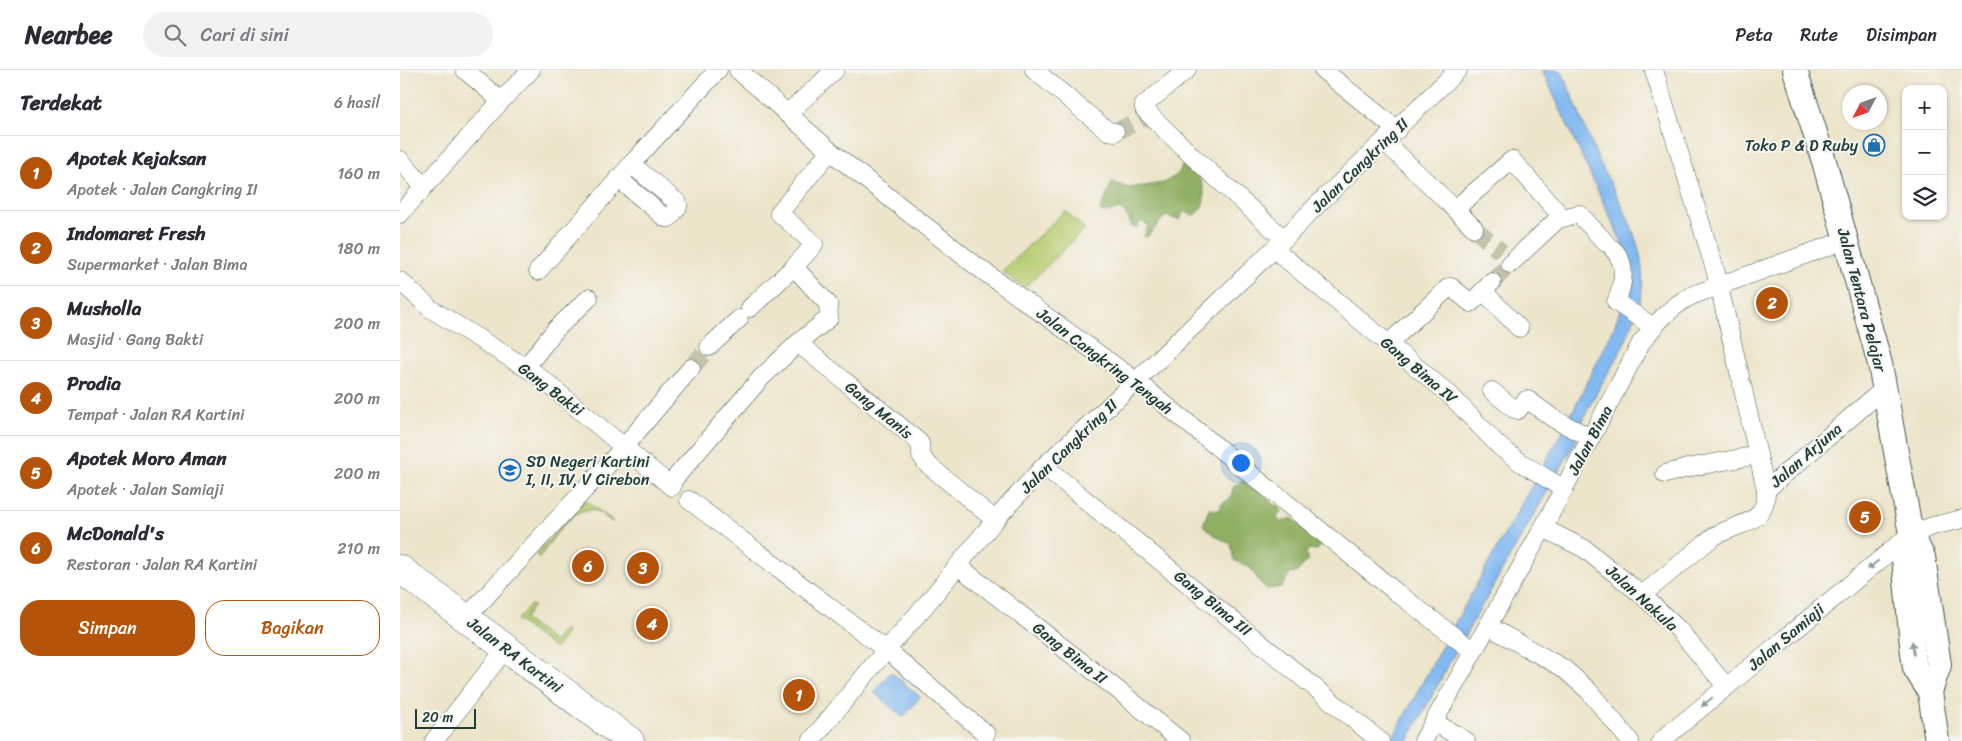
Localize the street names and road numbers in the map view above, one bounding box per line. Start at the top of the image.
street label: Jalan Cangkring II [1303,110,1416,220]
street label: Jalan Tentara Pelajar [1829,224,1896,377]
street label: Jalan Cangkring Tengah [1030,299,1180,422]
street label: Gang Bima IV [1374,329,1465,412]
street label: Gang Bakti [512,354,591,424]
street label: Gang Manis [838,373,920,447]
street label: Jalan Cangkring II [1012,391,1125,501]
street label: Jalan Bima [1559,400,1621,481]
street label: Jalan Arjuna [1762,415,1849,496]
street label: Jalan Nakula [1598,556,1686,639]
street label: Gang Bima III [1167,562,1259,644]
street label: Jalan Samiaji [1740,596,1832,679]
street label: Jalan RA Kartini [460,609,570,701]
street label: Gang Bima II [1026,614,1114,692]

